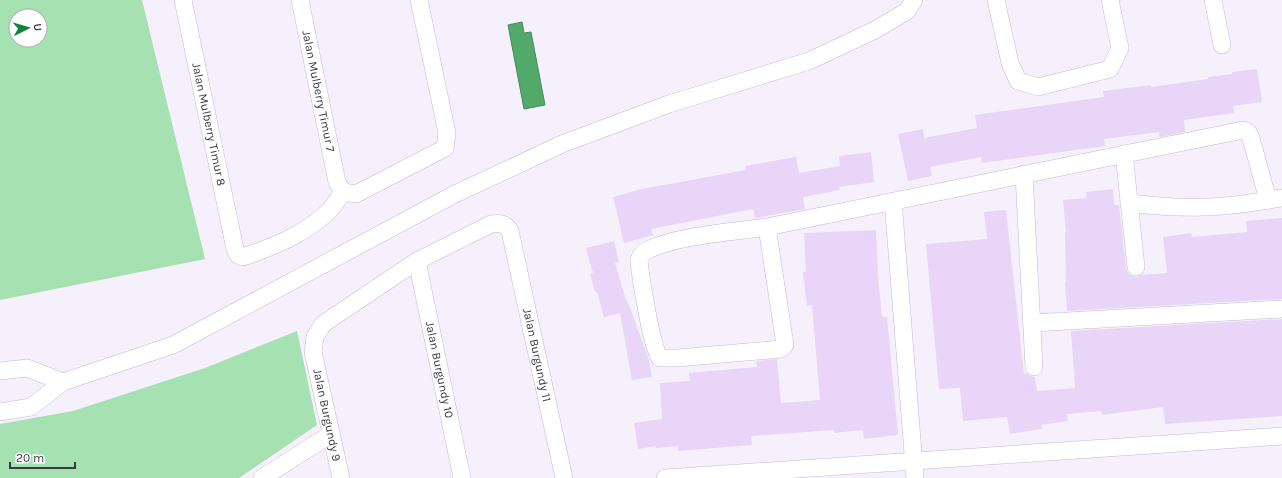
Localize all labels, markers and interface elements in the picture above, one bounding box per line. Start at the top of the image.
north arrow [8,8,48,48]
text: U [31,23,44,32]
street label: Jalan Mulberry Timur 7 [299,29,338,154]
street label: Jalan Mulberry Timur 8 [189,61,229,187]
street label: Jalan Burgundy 11 [520,307,554,403]
street label: Jalan Burgundy 10 [423,320,456,419]
street label: Jalan Burgundy 9 [310,367,344,463]
scale bar [10,444,75,470]
text: 20 m [16,451,44,465]

